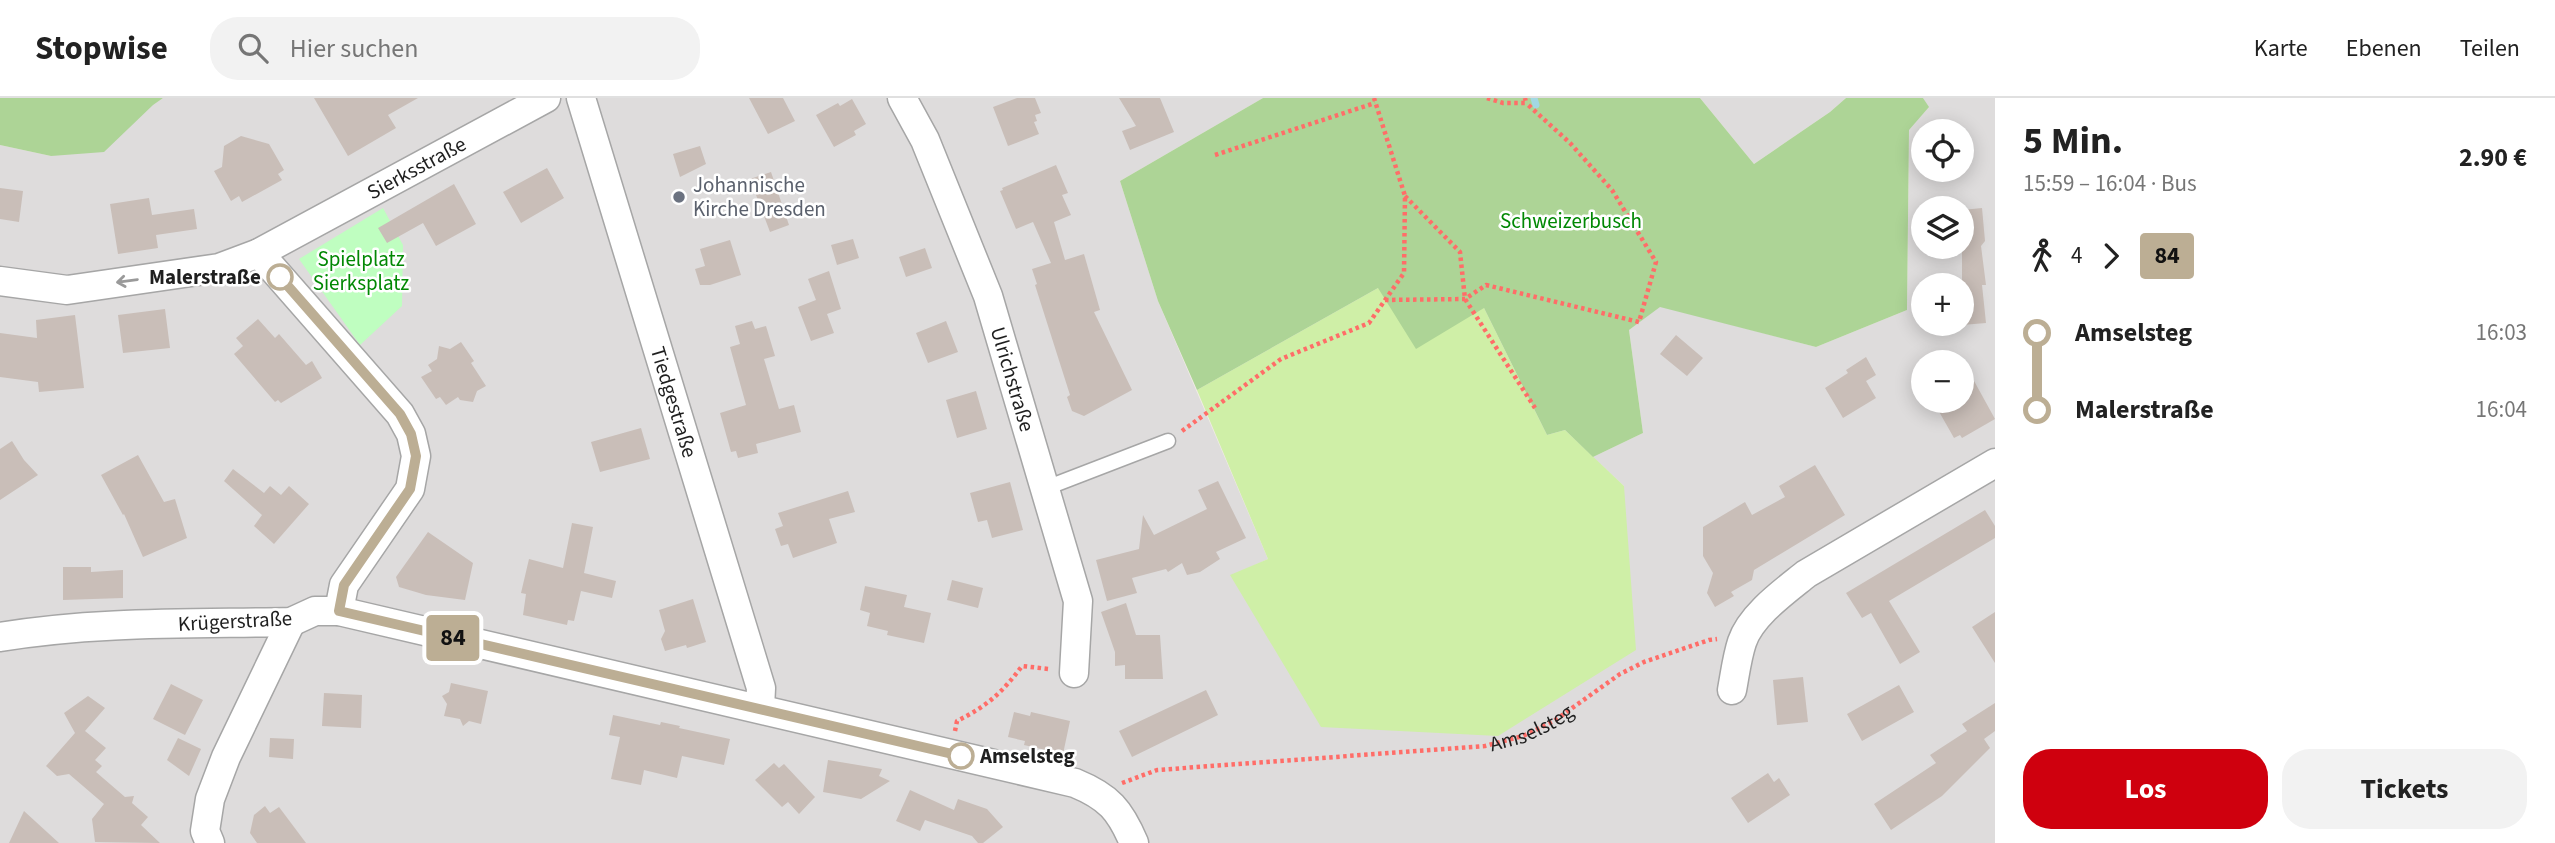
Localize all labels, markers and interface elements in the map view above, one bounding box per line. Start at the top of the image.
search box [210,17,700,80]
text: Stopwise [35,25,168,72]
icon: search [234,29,272,67]
text: Hier suchen [290,30,418,67]
text: Karte [2254,31,2308,66]
text: Ebenen [2346,31,2422,66]
text: Teilen [2460,31,2520,66]
text: 5 Min. [2023,114,2123,168]
map controls [1911,119,1974,413]
button: locate [1911,119,1974,182]
street label: Sierksstraße [362,129,472,207]
text: 2.90 € [2459,139,2527,176]
text: 15:59 – 16:04 · Bus [2023,167,2197,200]
place label: Johannische Kirche Dresden [693,170,826,224]
marker: Johannische Kirche Dresden [671,189,687,205]
button: layers [1911,196,1974,259]
park label: Schweizerbusch [1500,206,1642,236]
icon: walk [2023,237,2061,275]
icon: forward [2092,237,2130,275]
text: 84 [2154,238,2180,273]
text: 4 [2071,239,2082,272]
park label: Spielplatz Sierksplatz [313,244,409,298]
place label: Malerstraße [149,262,261,292]
marker: Malerstraße [267,264,293,290]
button: + [1911,273,1974,336]
one-way arrow [116,275,139,288]
text: Amselsteg [2075,314,2192,351]
text: 16:03 [2476,316,2527,349]
street label: Ulrichstraße [983,323,1042,435]
street label: Tiedgestraße [643,343,705,461]
button: − [1911,350,1974,413]
text: Malerstraße [2075,391,2214,428]
text: 16:04 [2476,393,2527,426]
street label: Krügerstraße [177,603,293,639]
line badge: 84 [421,615,484,661]
text: 84 [440,620,466,655]
street label: Amselsteg [1486,696,1580,759]
place label: Amselsteg [979,741,1075,771]
marker: Amselsteg [948,743,974,769]
button: Los [2023,749,2268,829]
button: Tickets [2282,749,2527,829]

